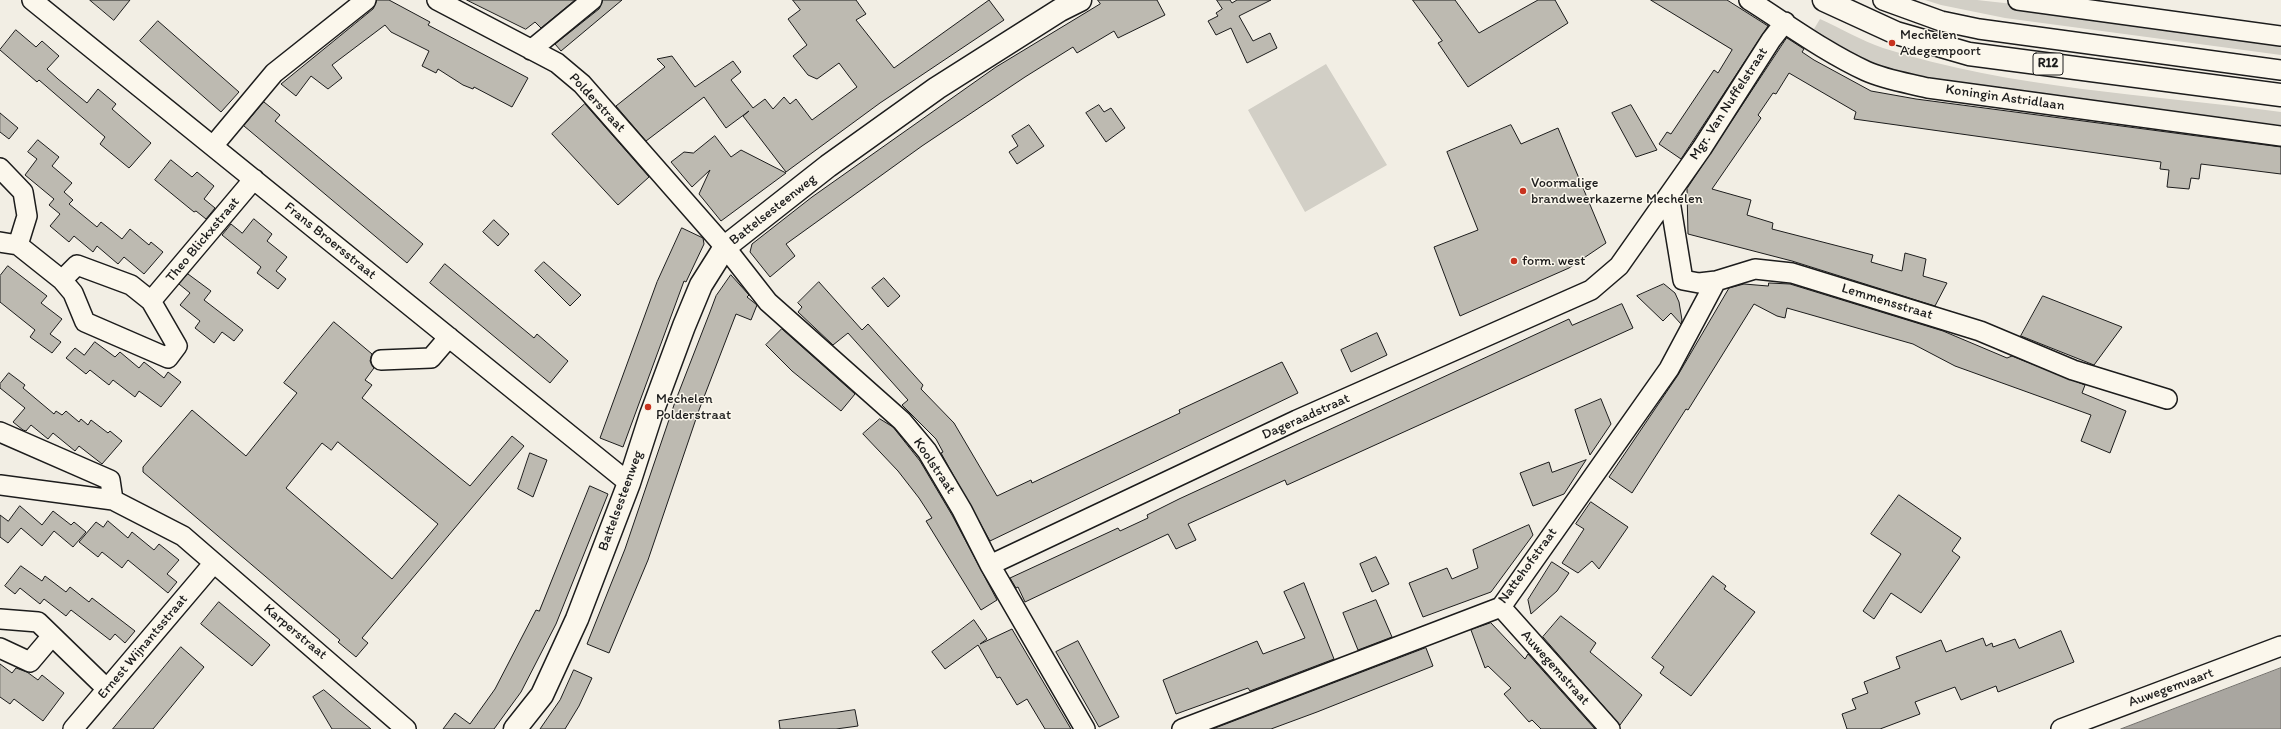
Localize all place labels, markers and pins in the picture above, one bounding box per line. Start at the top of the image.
place label: Mechelen Adegempoort [1900,27,1981,60]
marker: Mechelen Adegempoort [1887,38,1897,48]
place label: Voormalige brandweerkazerne Mechelen [1531,175,1703,208]
marker: Voormalige brandweerkazerne Mechelen [1518,186,1528,196]
place label: form. west [1522,253,1586,269]
marker: form. west [1509,256,1519,266]
place label: Mechelen Polderstraat [656,391,731,424]
marker: Mechelen Polderstraat [643,402,653,412]

